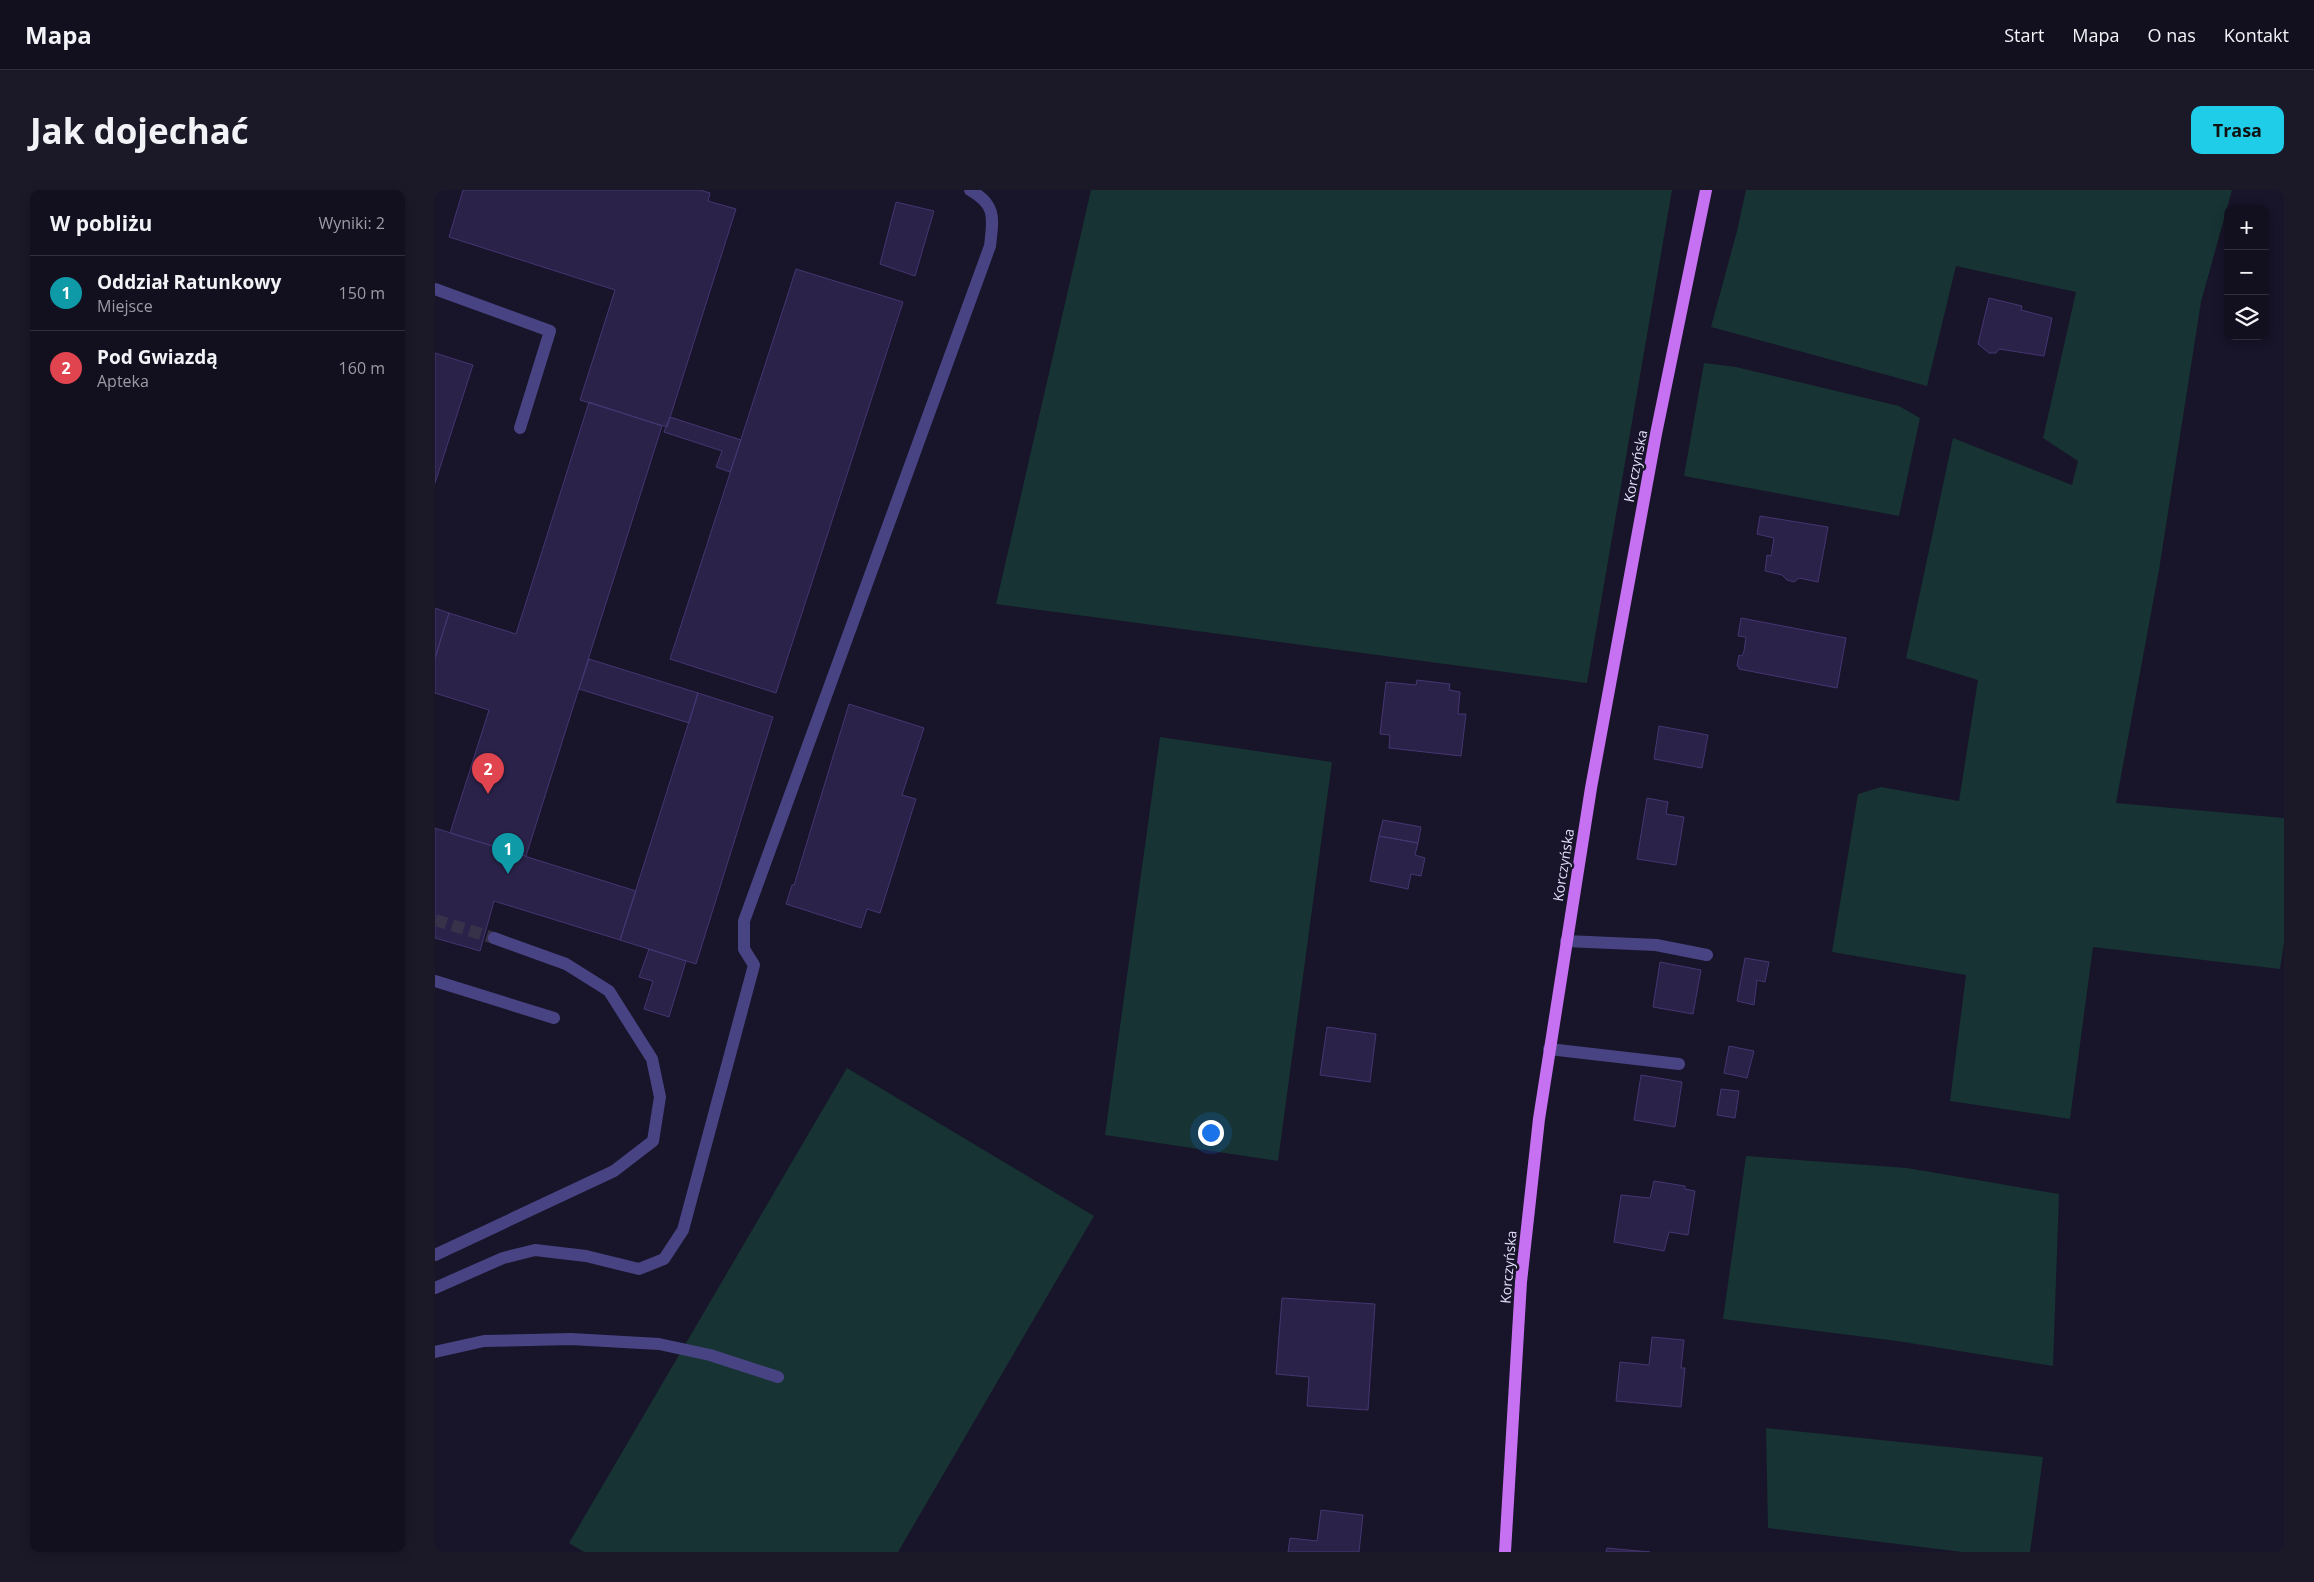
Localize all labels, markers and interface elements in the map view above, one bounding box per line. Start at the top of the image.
text: Mapa [25,18,92,51]
text: Start [2004,23,2044,47]
text: Mapa [2072,23,2120,47]
text: O nas [2148,23,2196,47]
text: Kontakt [2224,23,2289,47]
button: Trasa [2191,106,2284,154]
text: Jak dojechać [30,107,249,154]
map controls [2224,205,2269,340]
button: + [2224,205,2269,250]
text: W pobliżu [50,209,152,237]
text: Wyniki: 2 [318,212,385,234]
button: − [2224,250,2269,295]
text: Oddział Ratunkowy [97,269,281,295]
text: 1 [61,282,71,304]
text: 150 m [339,282,385,304]
text: Miejsce [97,295,153,317]
button: layers [2224,295,2269,340]
text: Pod Gwiazdą [97,344,218,370]
text: 2 [61,357,71,379]
text: 160 m [339,357,385,379]
text: Apteka [97,370,149,392]
street label: Korczyńska [1619,428,1651,504]
pin: 2 [472,753,504,794]
street label: Korczyńska [1548,827,1578,903]
pin: 1 [492,833,524,874]
your location [1198,1120,1224,1146]
street label: Korczyńska [1495,1230,1521,1304]

